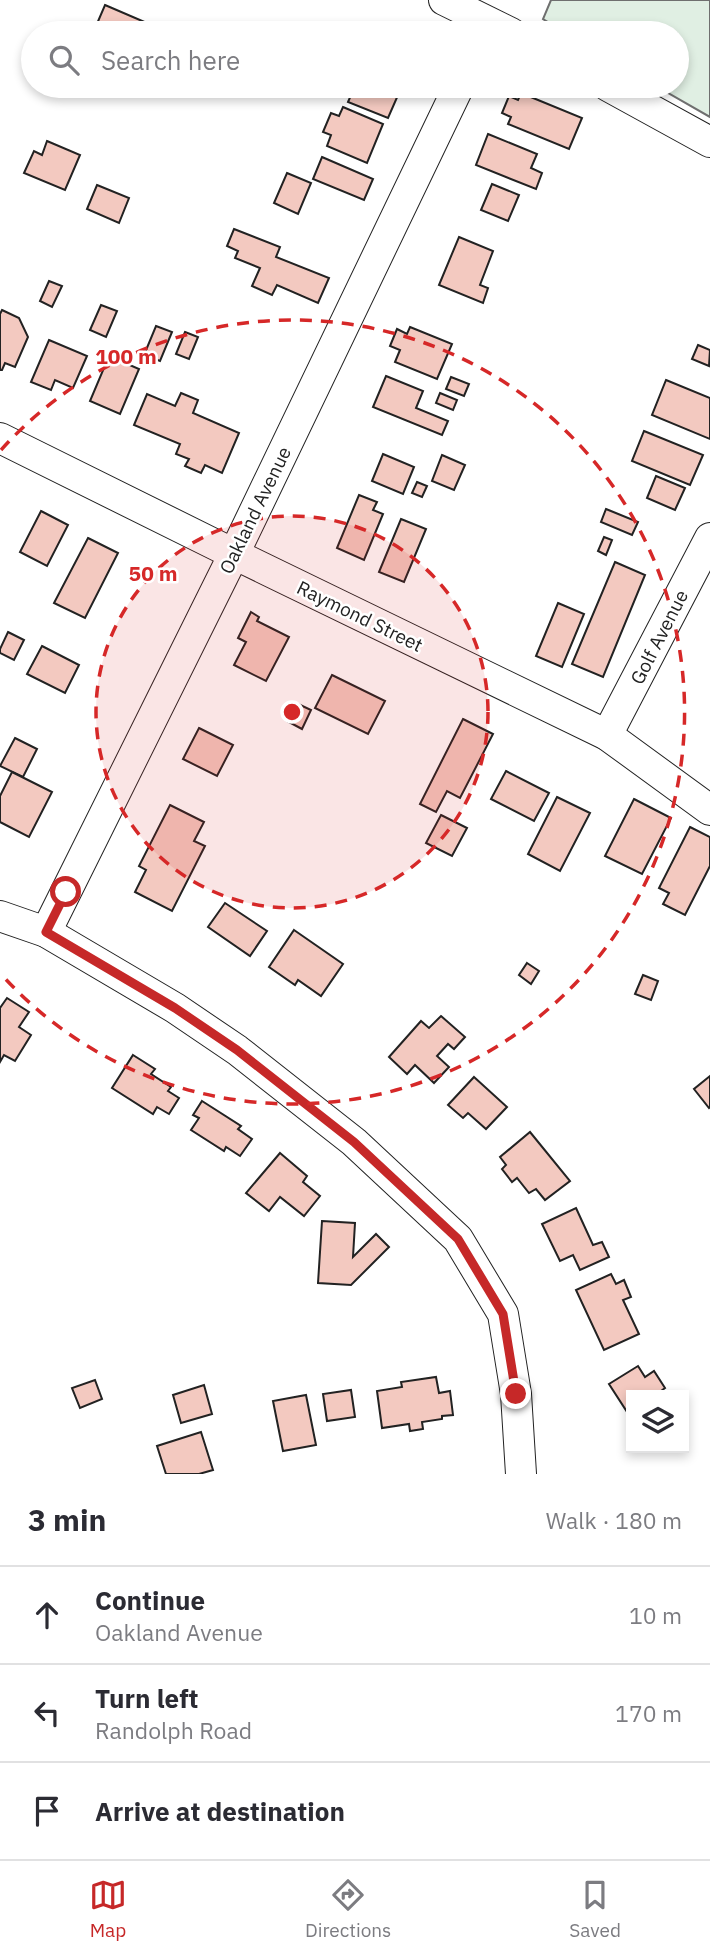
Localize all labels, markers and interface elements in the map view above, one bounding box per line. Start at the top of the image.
search box [21,21,689,98]
icon: search [45,41,83,79]
text: Search here [101,43,240,77]
text: 100 m [95,342,157,370]
street label: Oakland Avenue [214,442,296,578]
text: 50 m [129,559,177,587]
street label: Raymond Street [293,575,427,657]
street label: Golf Avenue [625,586,693,688]
centre of rings [280,700,304,724]
route start [50,876,81,907]
route end [500,1378,531,1409]
map controls [626,1390,689,1453]
button: layers [626,1390,689,1453]
text: 3 min [28,1500,106,1539]
text: Walk · 180 m [546,1505,682,1535]
text: Continue [95,1583,205,1617]
icon: ahead [28,1596,66,1634]
text: 10 m [629,1600,682,1630]
text: Oakland Avenue [95,1617,263,1647]
text: Turn left [95,1681,198,1715]
icon: left [28,1694,66,1732]
text: 170 m [615,1698,682,1728]
text: Randolph Road [95,1715,252,1745]
icon: arrive [28,1792,66,1830]
text: Arrive at destination [95,1794,345,1828]
tab: Map [89,1876,127,1942]
tab: Directions [305,1876,391,1942]
tab: Saved [569,1876,621,1942]

